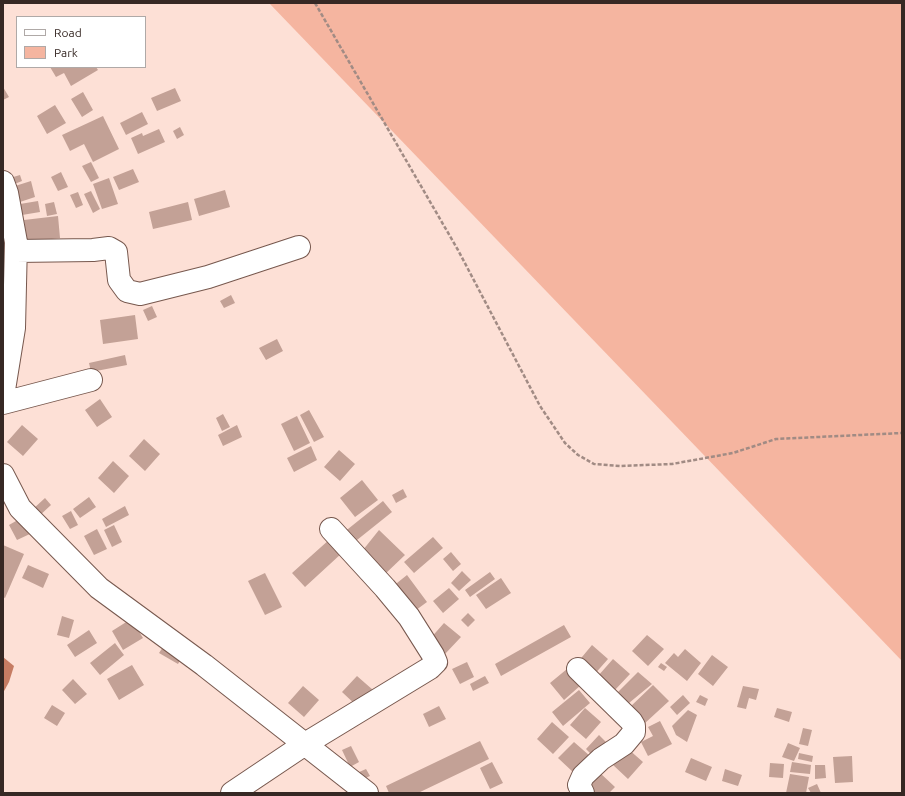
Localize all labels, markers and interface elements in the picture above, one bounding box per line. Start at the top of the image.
legend [16,16,146,68]
text: Road [54,26,82,39]
text: Park [54,46,78,59]

